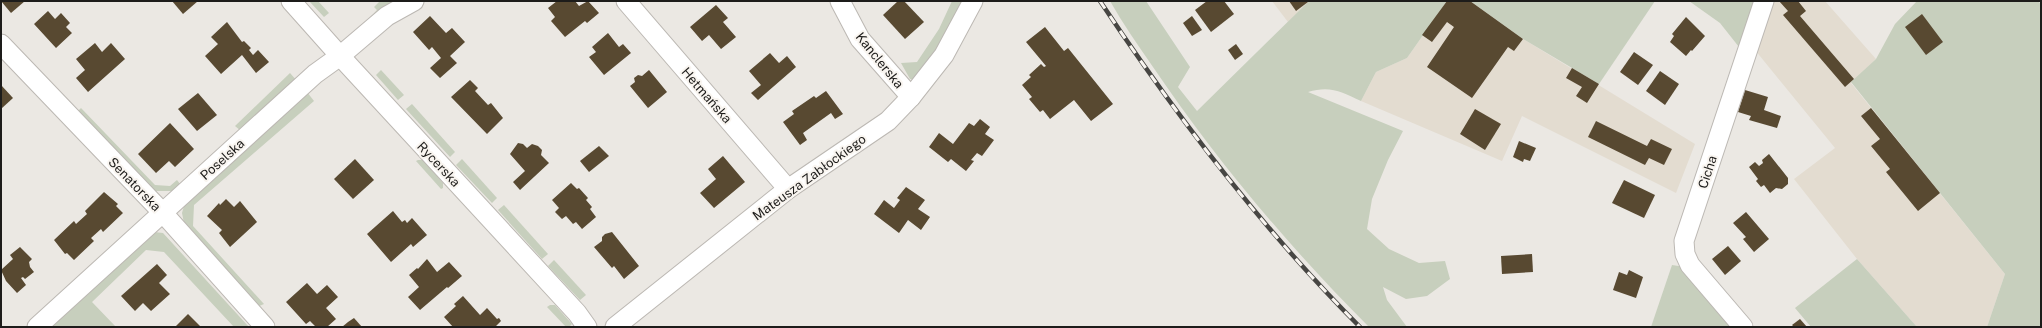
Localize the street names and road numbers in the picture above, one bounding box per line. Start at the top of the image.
street label: Kanclerska [853,29,907,91]
street label: Hetmańska [678,64,735,126]
street label: Mateusza Zabłockiego [750,131,869,224]
street label: Poselska [197,136,247,183]
street label: Rycerska [414,139,463,190]
street label: Senatorska [105,154,164,214]
street label: Cicha [1695,154,1720,191]

